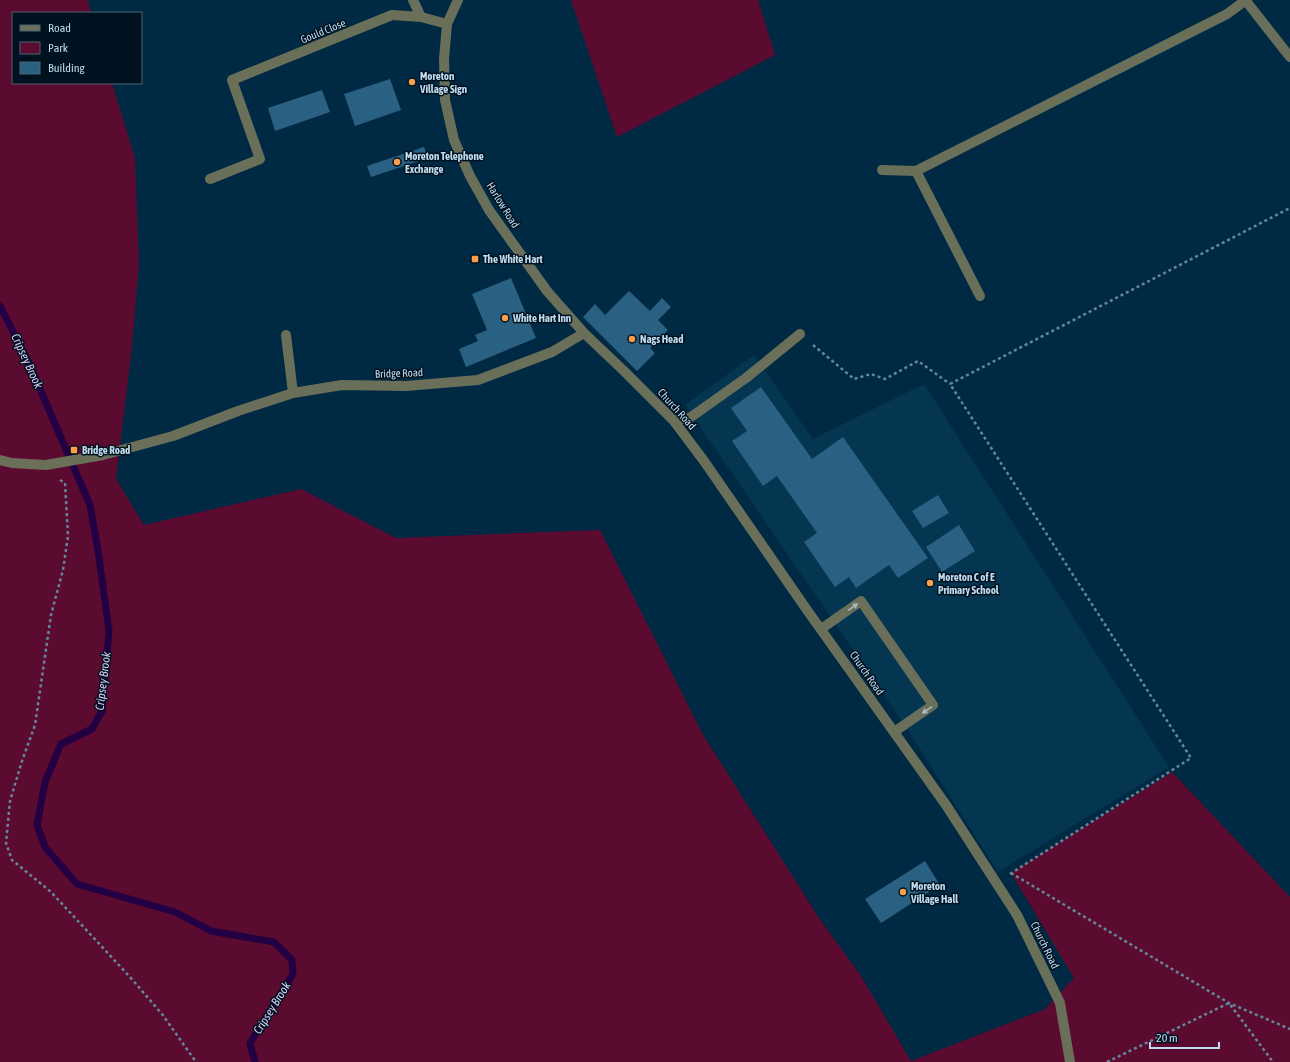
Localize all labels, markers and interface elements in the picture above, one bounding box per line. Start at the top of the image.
legend [12,12,142,84]
street label: Gould Close [299,17,347,45]
text: Road [48,21,71,35]
text: Park [48,41,69,55]
text: Building [48,61,86,75]
place label: Moreton Village Sign [419,70,467,95]
marker: Moreton Village Sign [407,77,417,87]
place label: Moreton Telephone Exchange [405,150,484,175]
marker: Moreton Telephone Exchange [392,157,402,167]
street label: Harlow Road [484,180,522,230]
place label: The White Hart [483,253,543,265]
marker: The White Hart [470,254,480,264]
place label: White Hart Inn [512,312,571,324]
marker: White Hart Inn [500,313,510,323]
water label: Cripsey Brook [8,331,46,391]
place label: Nags Head [640,333,683,345]
marker: Nags Head [627,334,637,344]
street label: Bridge Road [375,366,423,380]
street label: Church Road [656,386,698,432]
place label: Bridge Road [82,444,130,456]
marker: Bridge Road [69,445,79,455]
place label: Moreton C of E Primary School [938,571,1000,596]
marker: Moreton C of E Primary School [925,578,935,588]
one-way arrow [848,603,859,611]
street label: Church Road [848,649,886,697]
water label: Cripsey Brook [92,650,114,711]
one-way arrow [922,706,932,714]
place label: Moreton Village Hall [910,880,959,905]
marker: Moreton Village Hall [898,887,908,897]
street label: Church Road [1028,920,1062,970]
water label: Cripsey Brook [250,979,294,1037]
scale bar [1150,1024,1219,1050]
text: 20 m [1156,1031,1178,1045]

